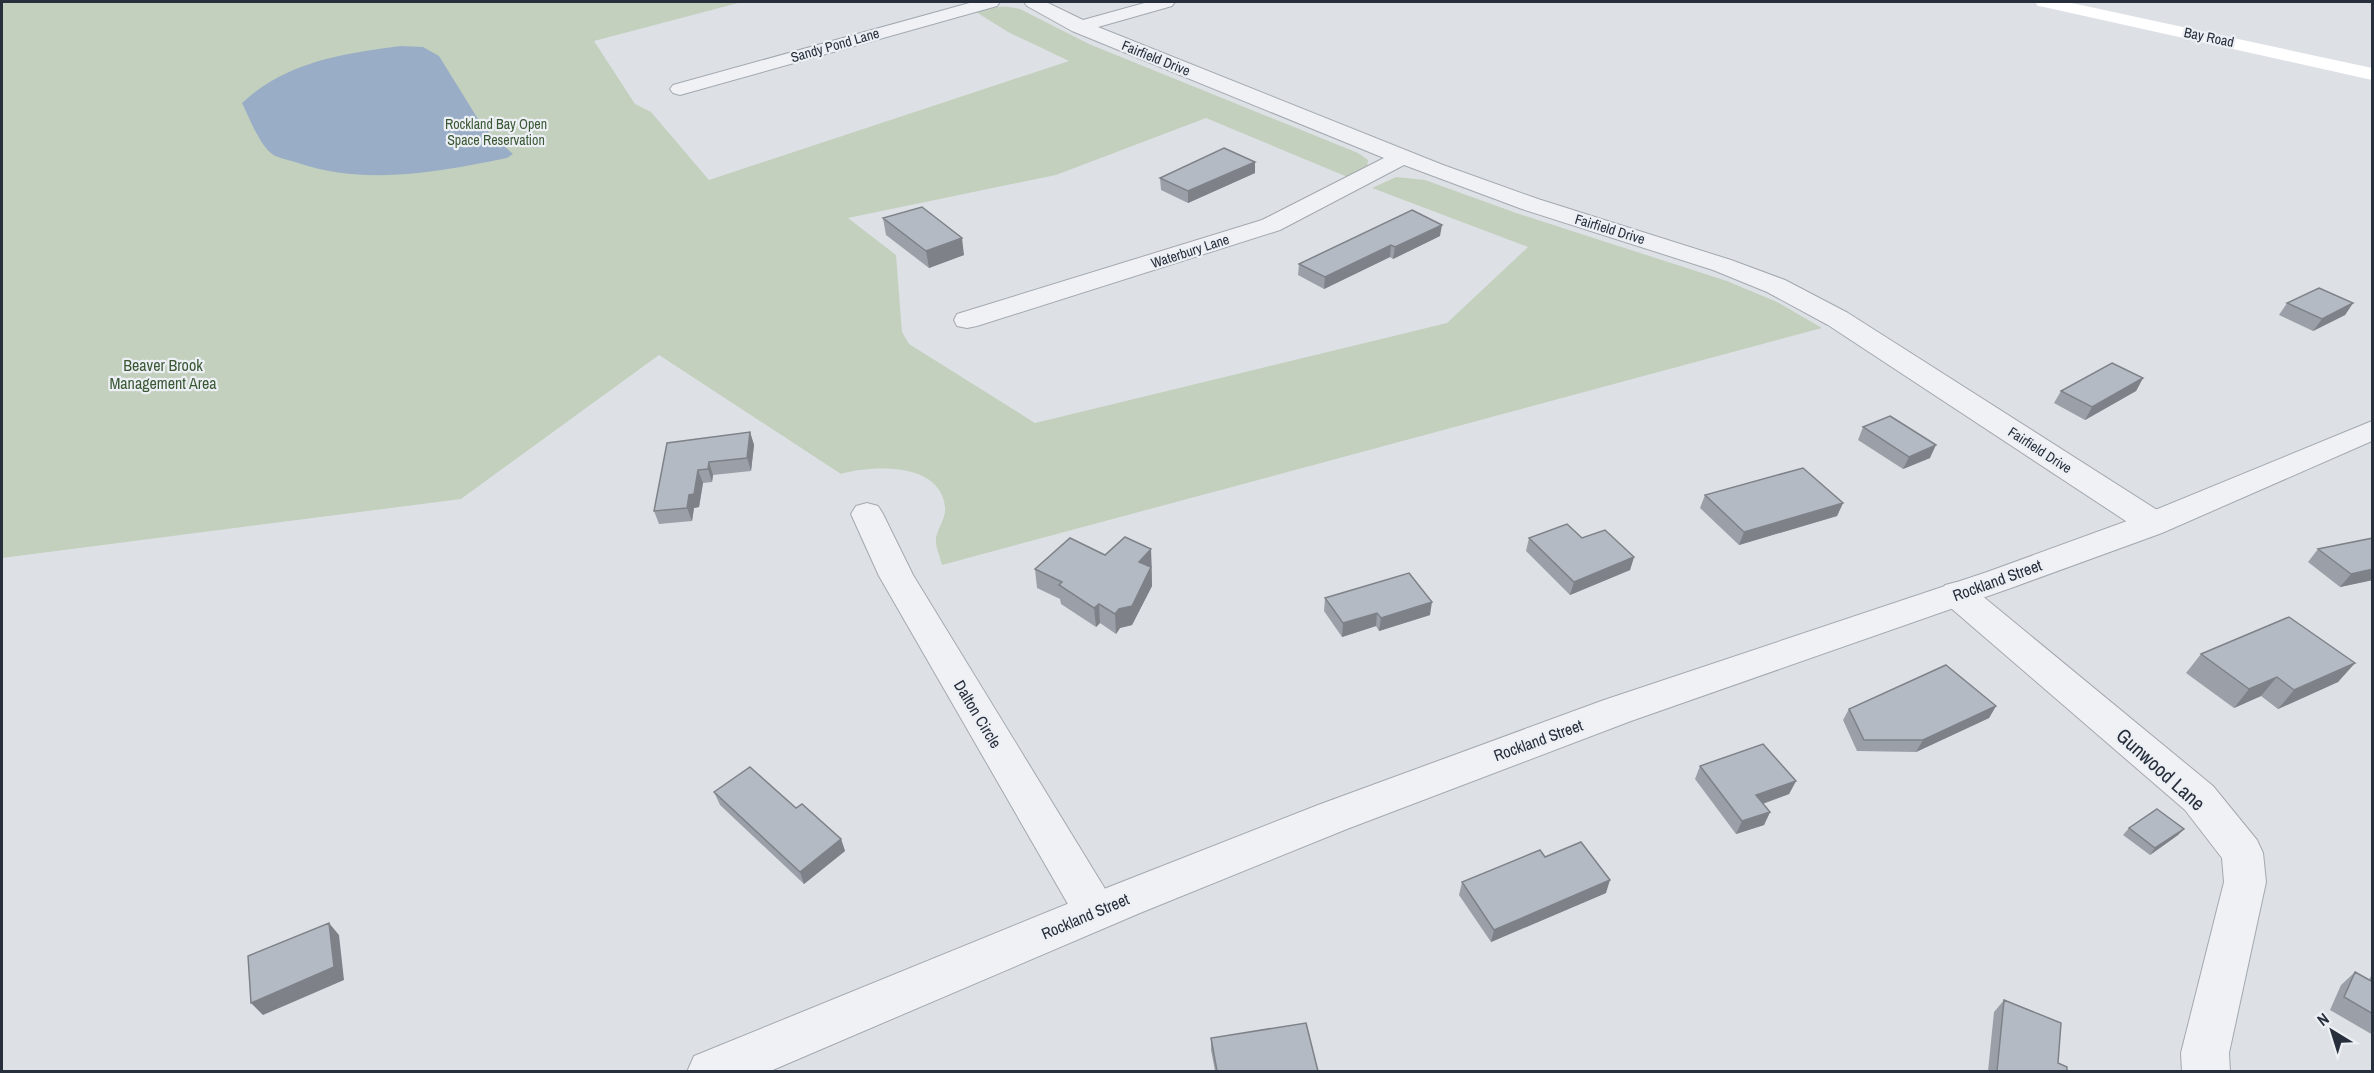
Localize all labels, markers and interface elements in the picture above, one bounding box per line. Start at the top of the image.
street label: Bay Road [2182,23,2236,51]
street label: Sandy Pond Lane [789,24,881,66]
street label: Fairfield Drive [1119,36,1193,80]
park label: Rockland Bay Open Space Reservation [445,115,547,149]
street label: Fairfield Drive [1573,210,1647,248]
street label: Waterbury Lane [1149,230,1231,272]
park label: Beaver Brook Management Area [109,354,217,394]
street label: Fairfield Drive [2005,423,2075,477]
street label: Rockland Street [1949,554,2045,606]
street label: Dalton Circle [949,676,1007,752]
street label: Rockland Street [1490,714,1586,766]
street label: Gunwood Lane [2111,722,2211,816]
street label: Rockland Street [1038,888,1133,944]
north arrow [2302,1001,2362,1061]
text: N [2312,1008,2333,1031]

